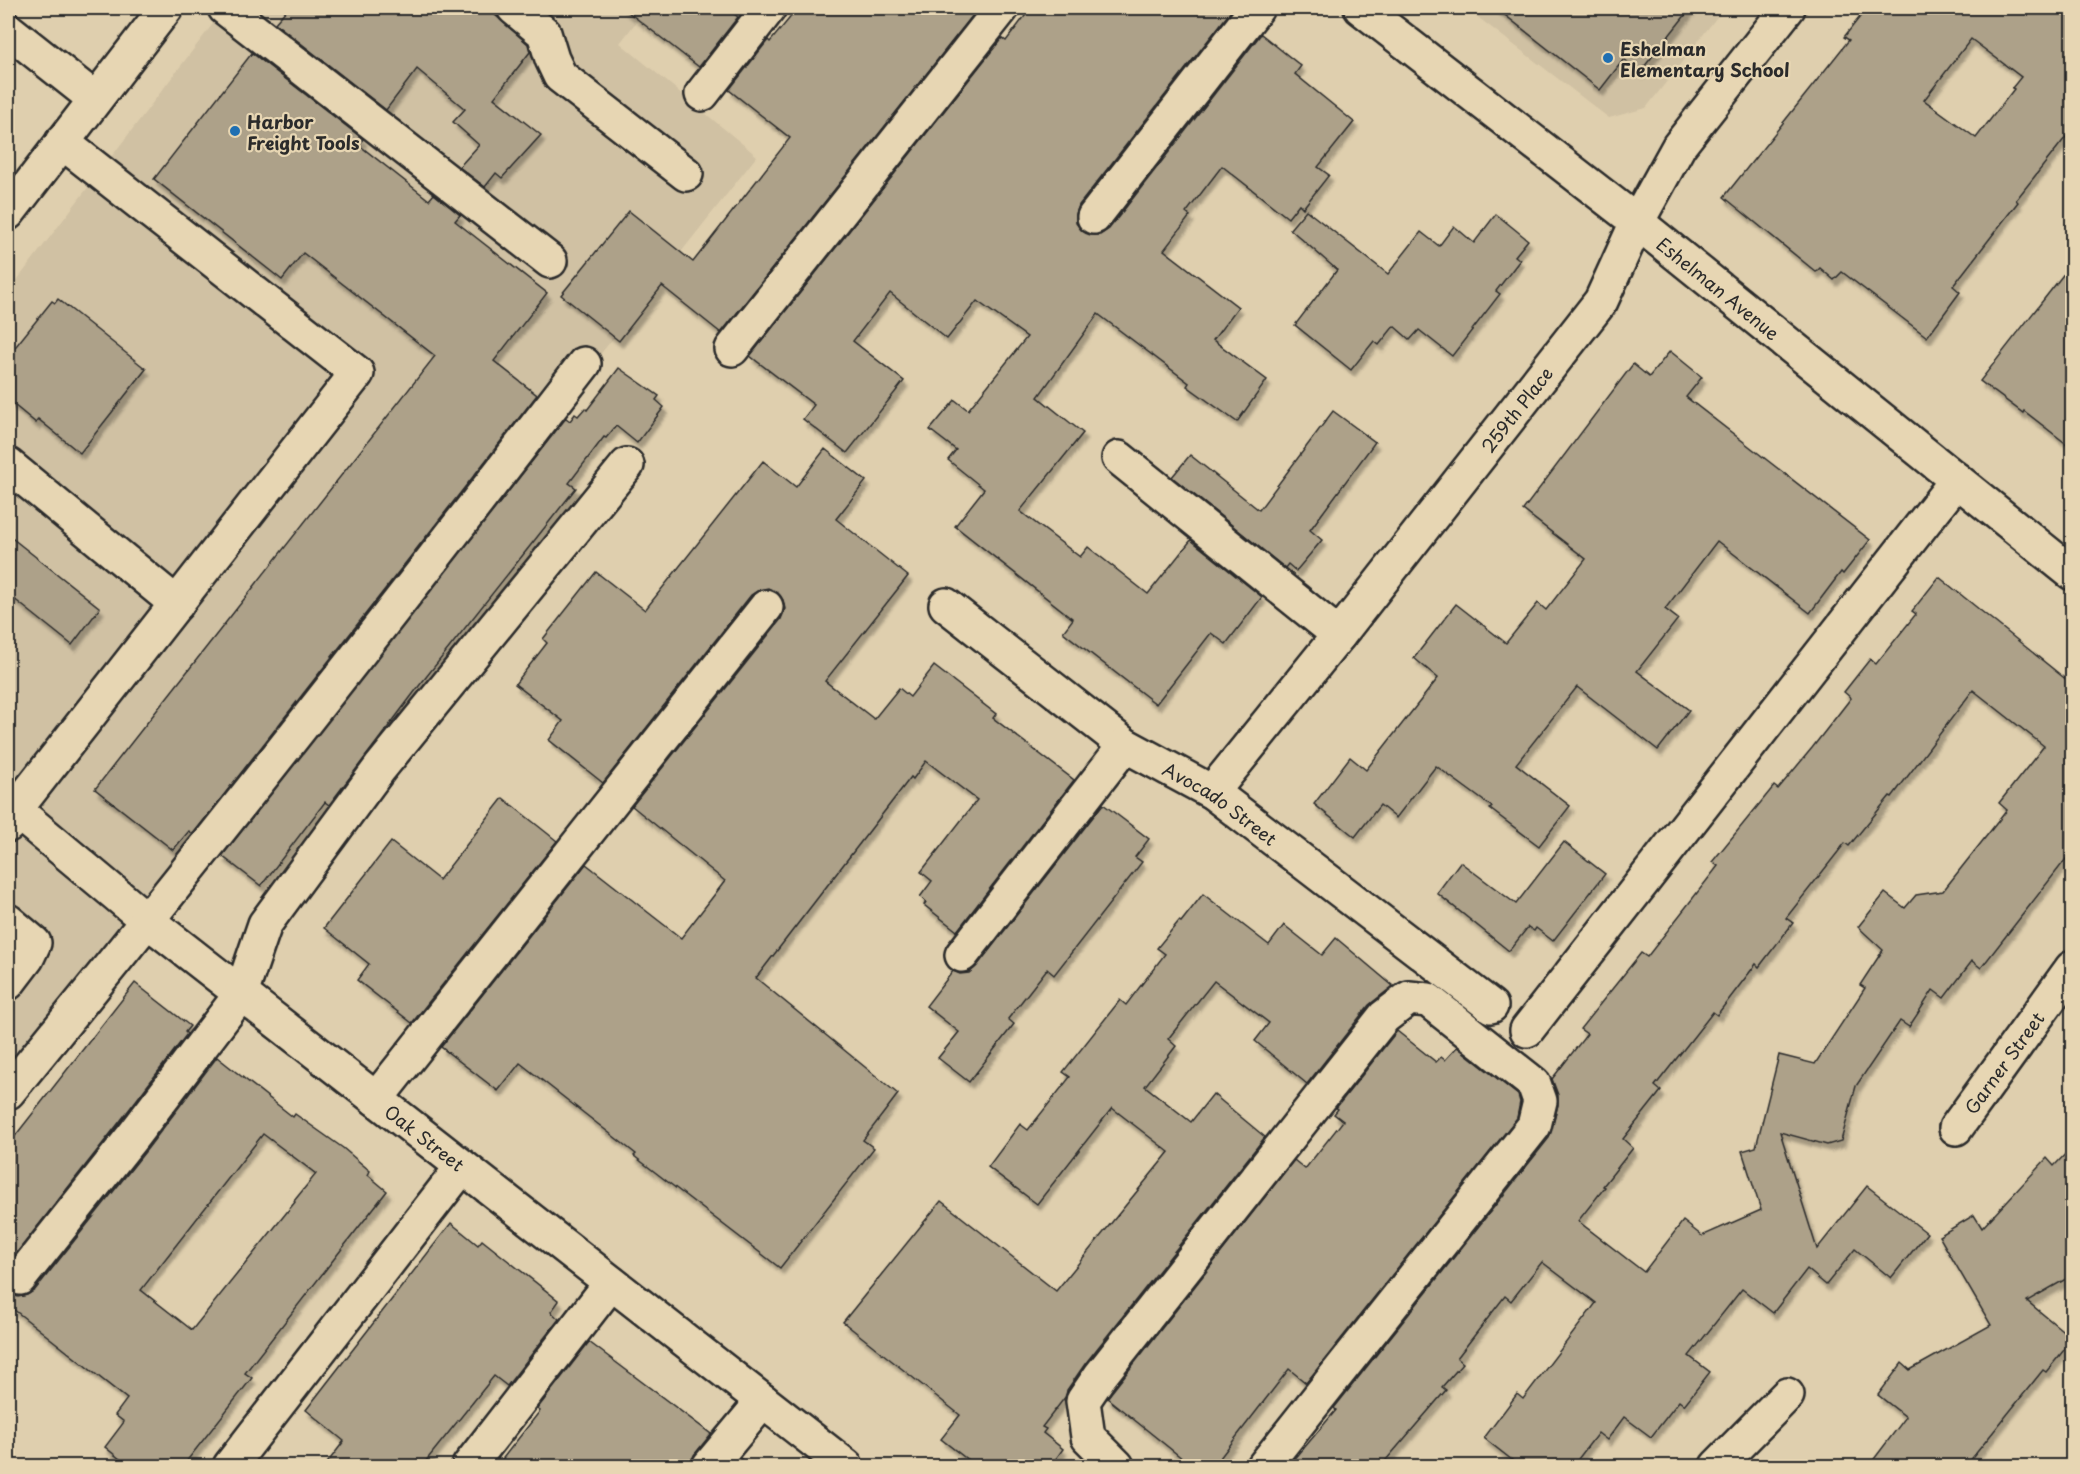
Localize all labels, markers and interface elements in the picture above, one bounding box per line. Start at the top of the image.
place label: Eshelman Elementary School [1620,35,1790,83]
marker: Eshelman Elementary School [1601,51,1615,65]
place label: Harbor Freight Tools [247,108,360,156]
marker: Harbor Freight Tools [228,124,242,138]
street label: Eshelman Avenue [1651,230,1786,346]
street label: 259th Place [1474,360,1559,458]
street label: Avocado Street [1158,755,1283,851]
street label: Garner Street [1957,1006,2050,1119]
street label: Oak Street [379,1098,471,1177]

